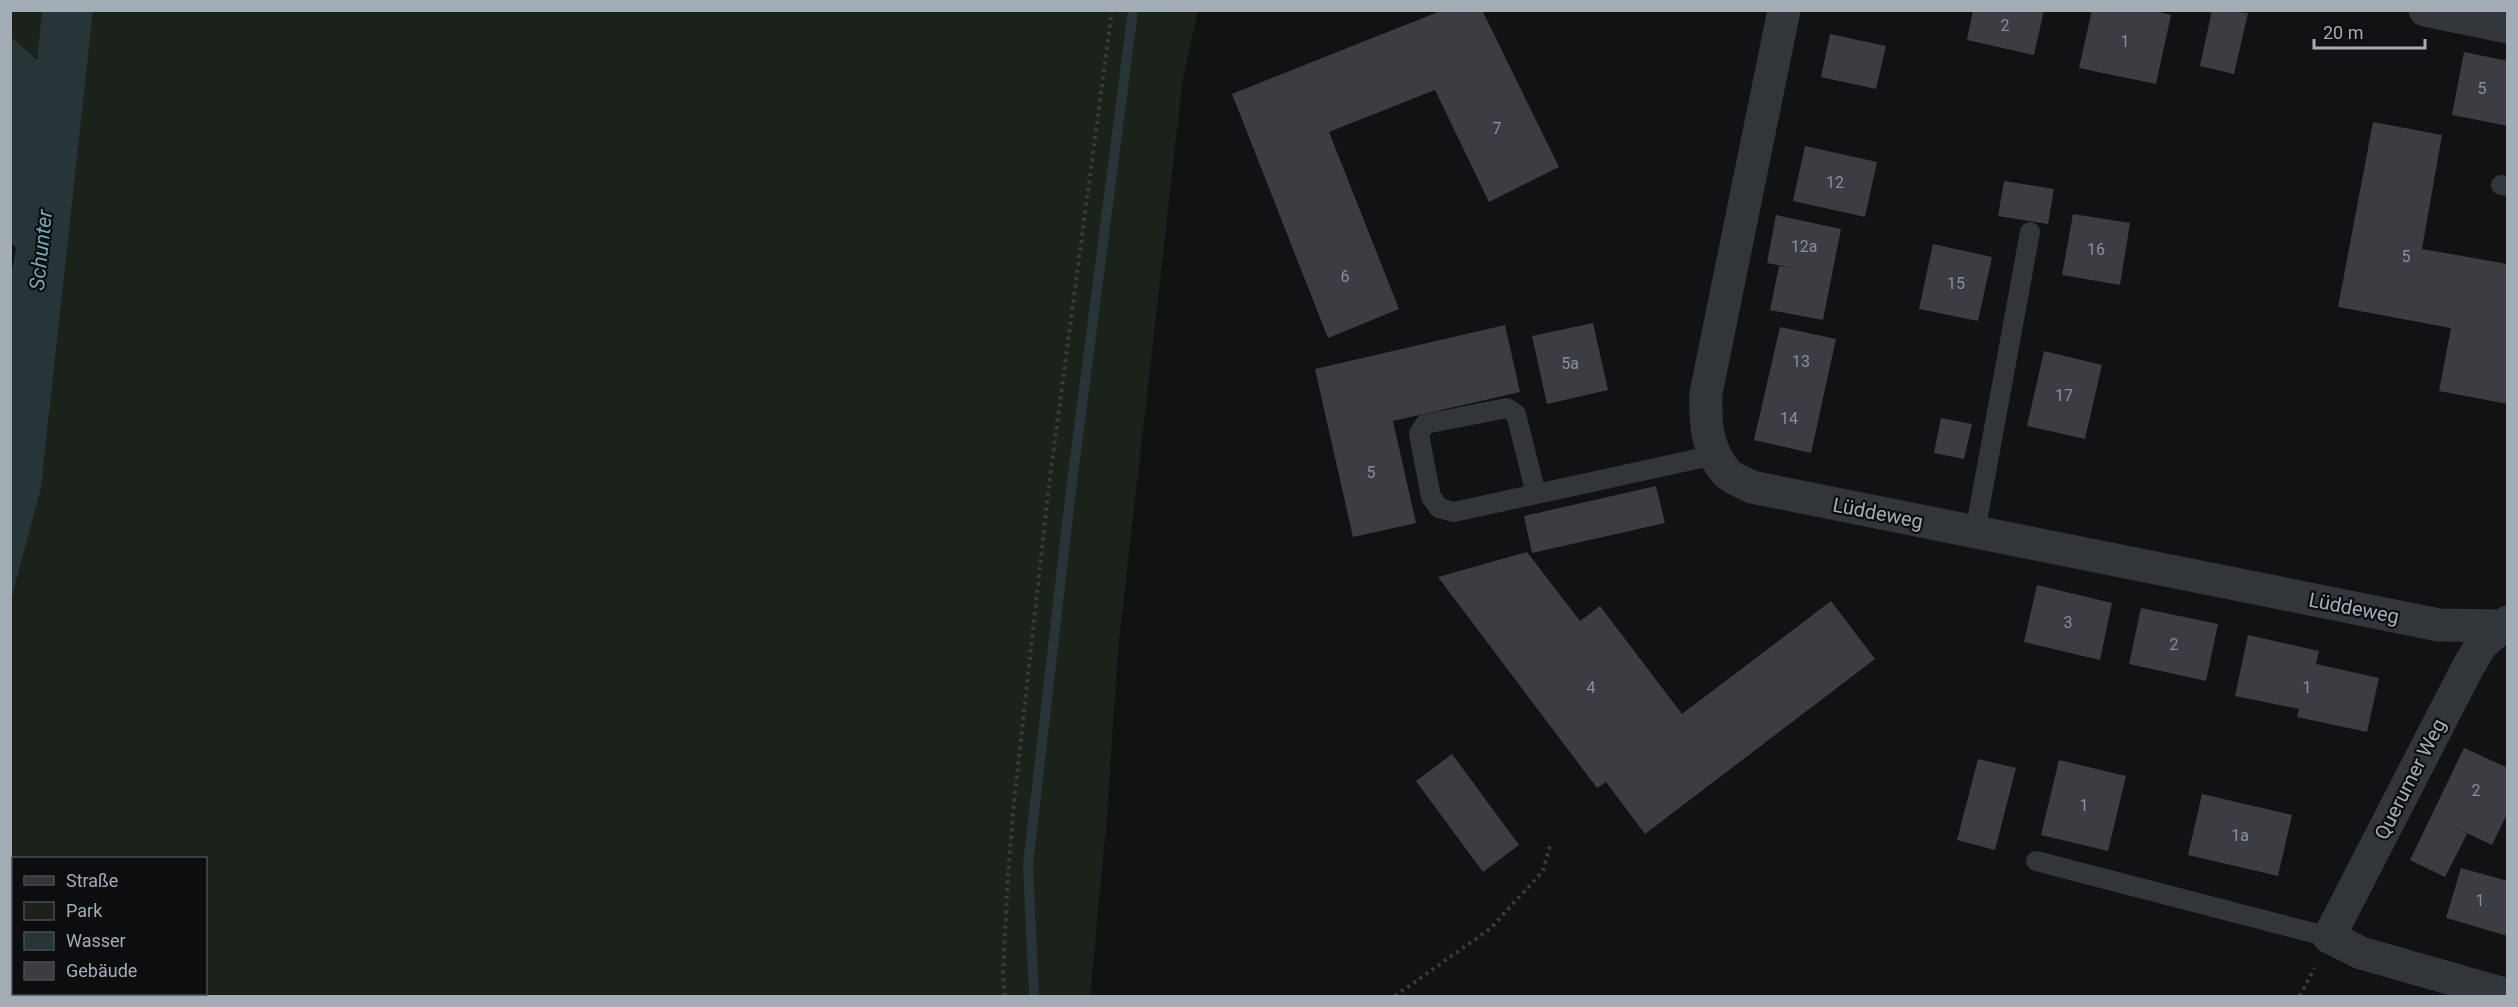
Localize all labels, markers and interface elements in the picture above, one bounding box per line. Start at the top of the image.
scale bar [2314,12,2425,50]
house number: 2 [2001,16,2010,35]
text: 20 m [2323,22,2363,43]
house number: 1 [2121,32,2130,51]
house number: 5 [2478,79,2487,98]
house number: 7 [1493,119,1502,138]
house number: 12 [1826,173,1844,192]
water label: Schunter [25,207,57,291]
house number: 12a [1791,237,1817,256]
house number: 16 [2087,240,2105,259]
house number: 5 [2402,247,2411,266]
house number: 6 [1341,267,1350,286]
house number: 15 [1947,274,1965,293]
house number: 13 [1792,352,1810,371]
house number: 5a [1561,354,1579,373]
house number: 17 [2055,386,2073,405]
house number: 14 [1780,409,1798,428]
house number: 5 [1367,463,1376,482]
street label: Lüddeweg [1831,492,1925,534]
street label: Lüddeweg [2307,587,2401,629]
house number: 3 [2064,613,2073,632]
house number: 2 [2170,635,2179,654]
house number: 4 [1587,678,1596,697]
house number: 1 [2303,678,2312,697]
street label: Querumer Weg [2369,715,2451,843]
house number: 2 [2472,781,2481,800]
house number: 1 [2080,796,2089,815]
house number: 1a [2231,826,2249,845]
legend [12,857,207,995]
text: Straße [66,870,118,891]
house number: 1 [2476,891,2485,910]
text: Park [66,900,103,921]
text: Wasser [66,930,126,951]
text: Gebäude [66,960,137,981]

